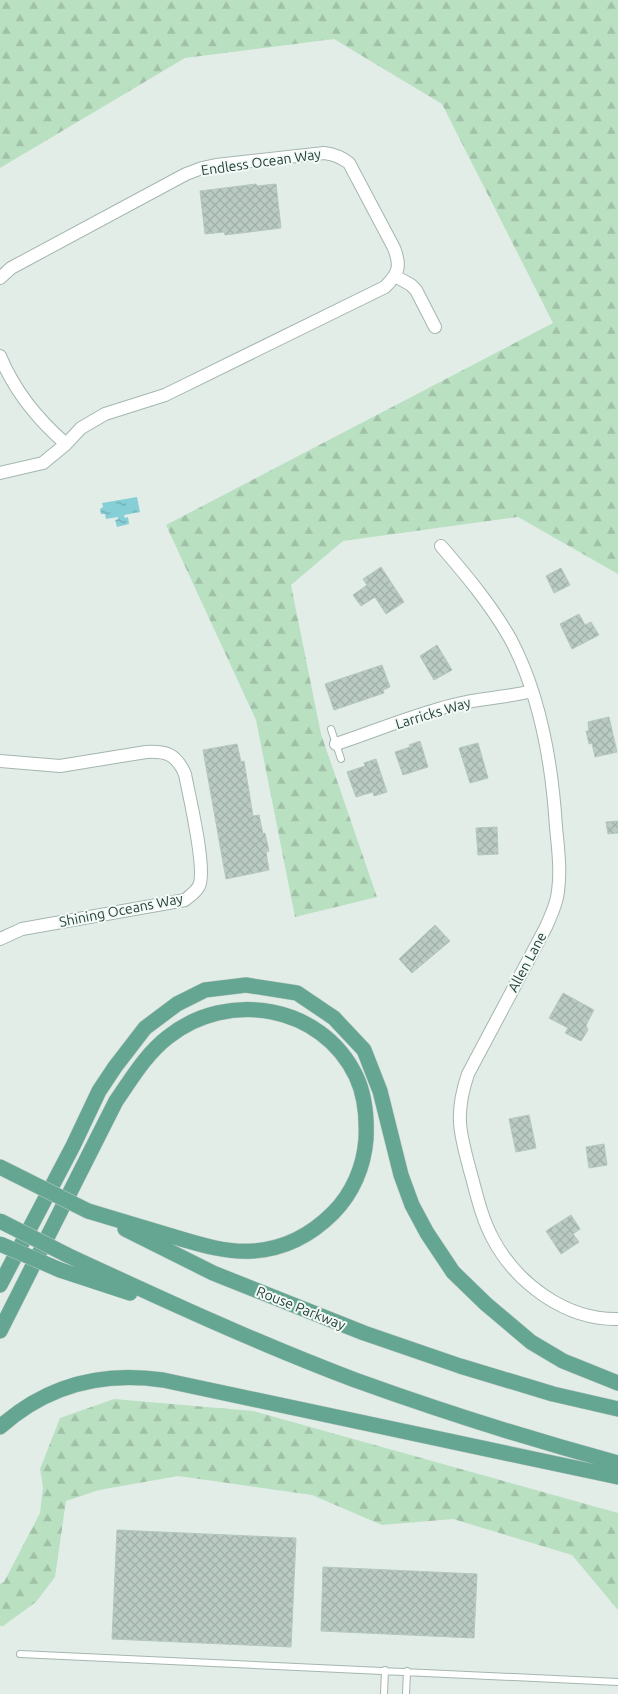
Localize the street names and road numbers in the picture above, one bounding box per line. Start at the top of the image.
street label: Endless Ocean Way [200,146,322,178]
street label: Larricks Way [393,694,473,732]
street label: Shining Oceans Way [58,890,184,930]
street label: Allen Lane [505,929,549,995]
street label: Rouse Parkway [254,1283,348,1333]

